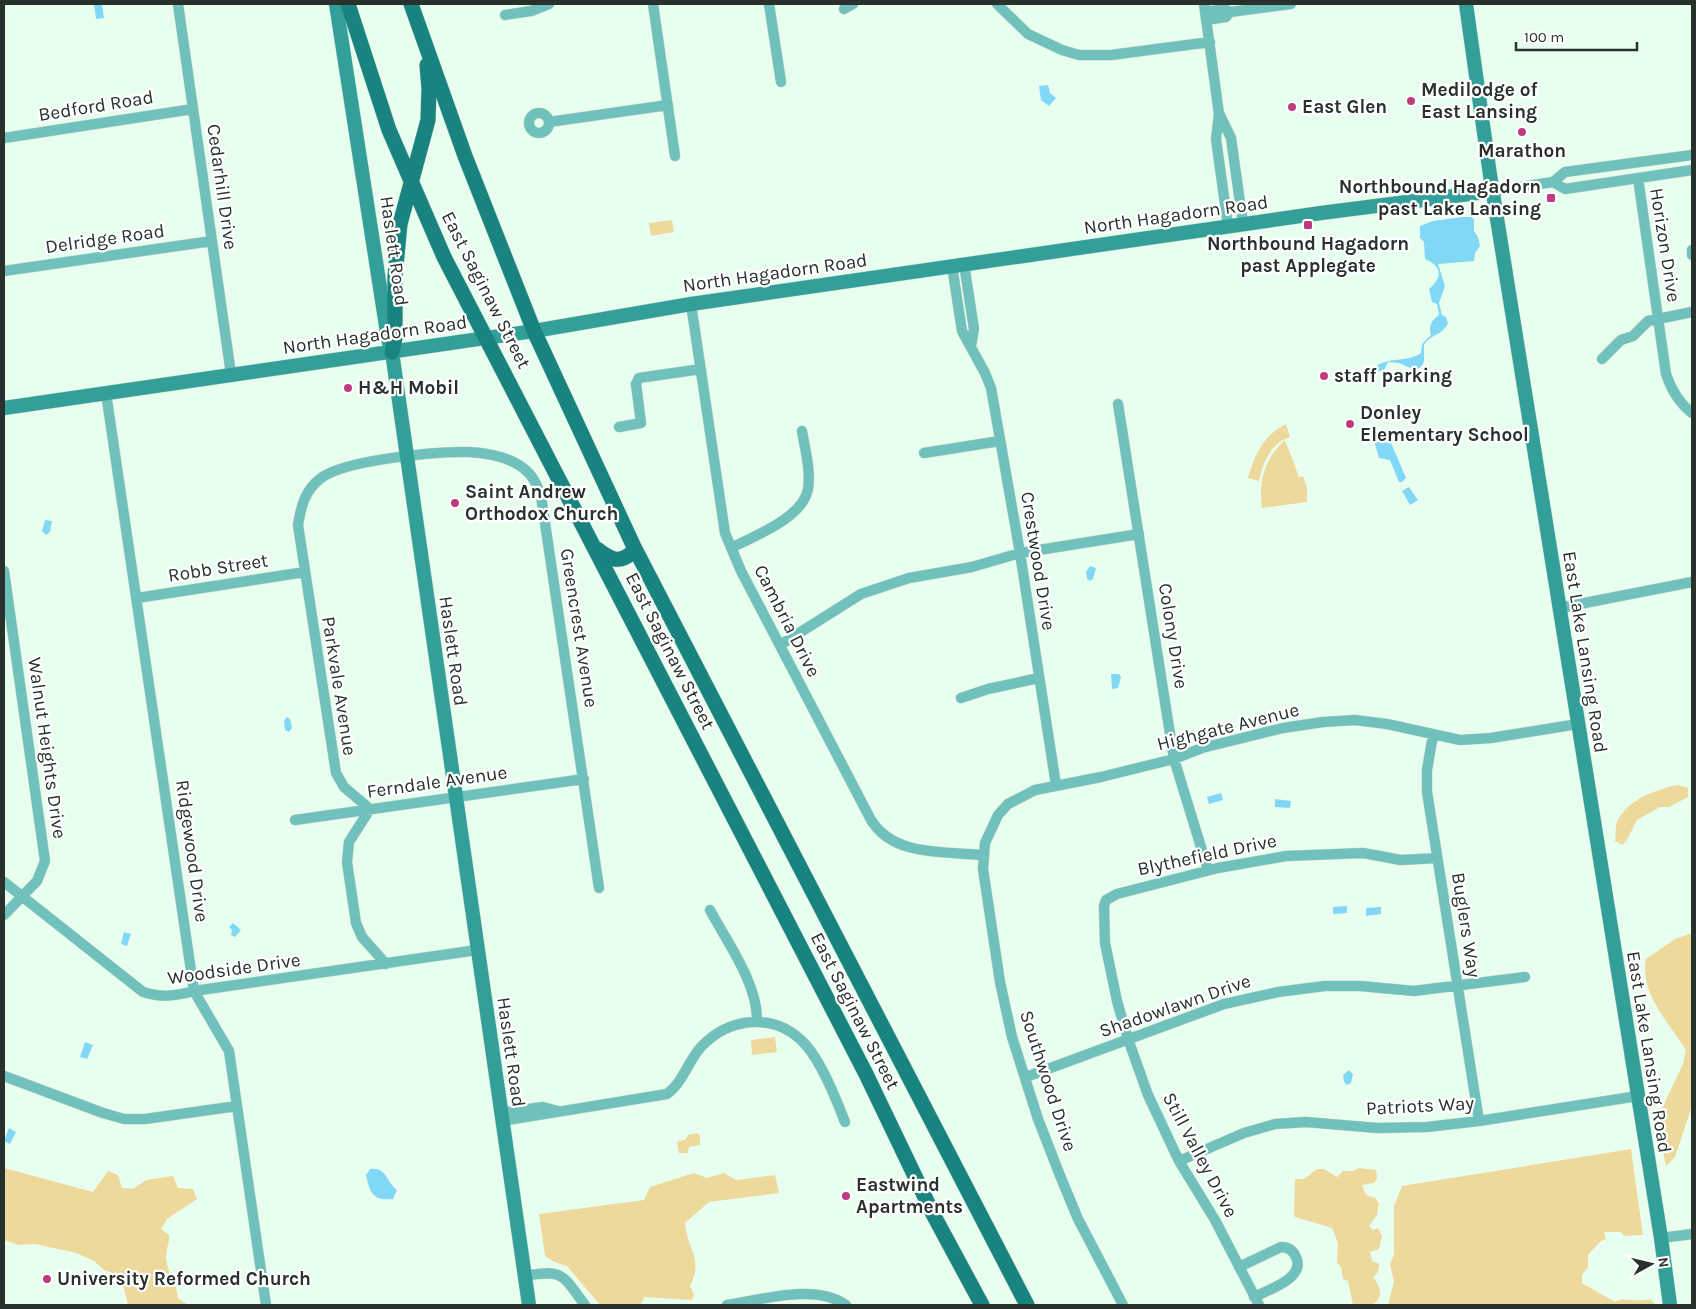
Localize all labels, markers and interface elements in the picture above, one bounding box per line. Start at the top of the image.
scale bar [1516,20,1637,52]
text: 100 m [1524,28,1564,46]
place label: Medilodge of East Lansing [1421,79,1538,123]
street label: Bedford Road [37,86,155,126]
marker: Medilodge of East Lansing [1405,95,1417,107]
place label: East Glen [1302,96,1387,118]
marker: East Glen [1286,101,1298,113]
street label: Cedarhill Drive [202,123,242,251]
marker: Marathon [1516,126,1528,138]
place label: Marathon [1478,140,1566,162]
place label: Northbound Hagadorn past Lake Lansing [1339,176,1541,220]
street label: Horizon Drive [1645,186,1685,304]
street label: North Hagadorn Road [1082,191,1270,239]
marker: Northbound Hagadorn past Lake Lansing [1545,192,1557,204]
street label: Haslett Road [375,195,413,307]
street label: East Saginaw Street [437,208,535,372]
marker: Northbound Hagadorn past Applegate [1302,219,1314,231]
street label: Delridge Road [44,220,166,258]
place label: Northbound Hagadorn past Applegate [1207,233,1409,277]
street label: North Hagadorn Road [681,249,869,297]
street label: North Hagadorn Road [281,311,469,359]
place label: staff parking [1334,365,1452,387]
marker: staff parking [1318,370,1330,382]
place label: H&H Mobil [358,377,459,399]
marker: H&H Mobil [342,382,354,394]
place label: Donley Elementary School [1360,402,1529,446]
marker: Donley Elementary School [1344,418,1356,430]
place label: Saint Andrew Orthodox Church [465,481,618,525]
street label: Crestwood Drive [1016,490,1060,632]
marker: Saint Andrew Orthodox Church [449,497,461,509]
street label: Greencrest Avenue [556,547,602,709]
street label: Robb Street [166,549,270,587]
street label: East Lake Lansing Road [1558,550,1612,754]
street label: Cambria Drive [749,561,825,681]
street label: East Saginaw Street [621,569,719,733]
street label: Colony Drive [1154,581,1192,691]
street label: Haslett Road [434,595,472,707]
street label: Parkvale Avenue [317,615,361,757]
street label: Walnut Heights Drive [23,656,71,840]
street label: Highgate Avenue [1155,699,1301,755]
street label: Ferndale Avenue [365,761,509,803]
street label: Ridgewood Drive [171,778,213,924]
street label: Blythefield Drive [1135,830,1279,880]
street label: Buglers Way [1447,871,1485,979]
street label: East Saginaw Street [806,929,904,1093]
street label: Woodside Drive [166,949,302,989]
street label: East Lake Lansing Road [1622,950,1676,1154]
street label: Shadowlawn Drive [1096,970,1254,1042]
street label: Haslett Road [492,996,530,1108]
street label: Southwood Drive [1015,1008,1081,1154]
street label: Still Valley Drive [1158,1089,1242,1221]
street label: Patriots Way [1365,1092,1475,1120]
place label: Eastwind Apartments [856,1174,963,1218]
marker: Eastwind Apartments [840,1190,852,1202]
north arrow [1626,1239,1676,1289]
text: N [1654,1256,1672,1268]
place label: University Reformed Church [57,1268,311,1290]
marker: University Reformed Church [41,1273,53,1285]

